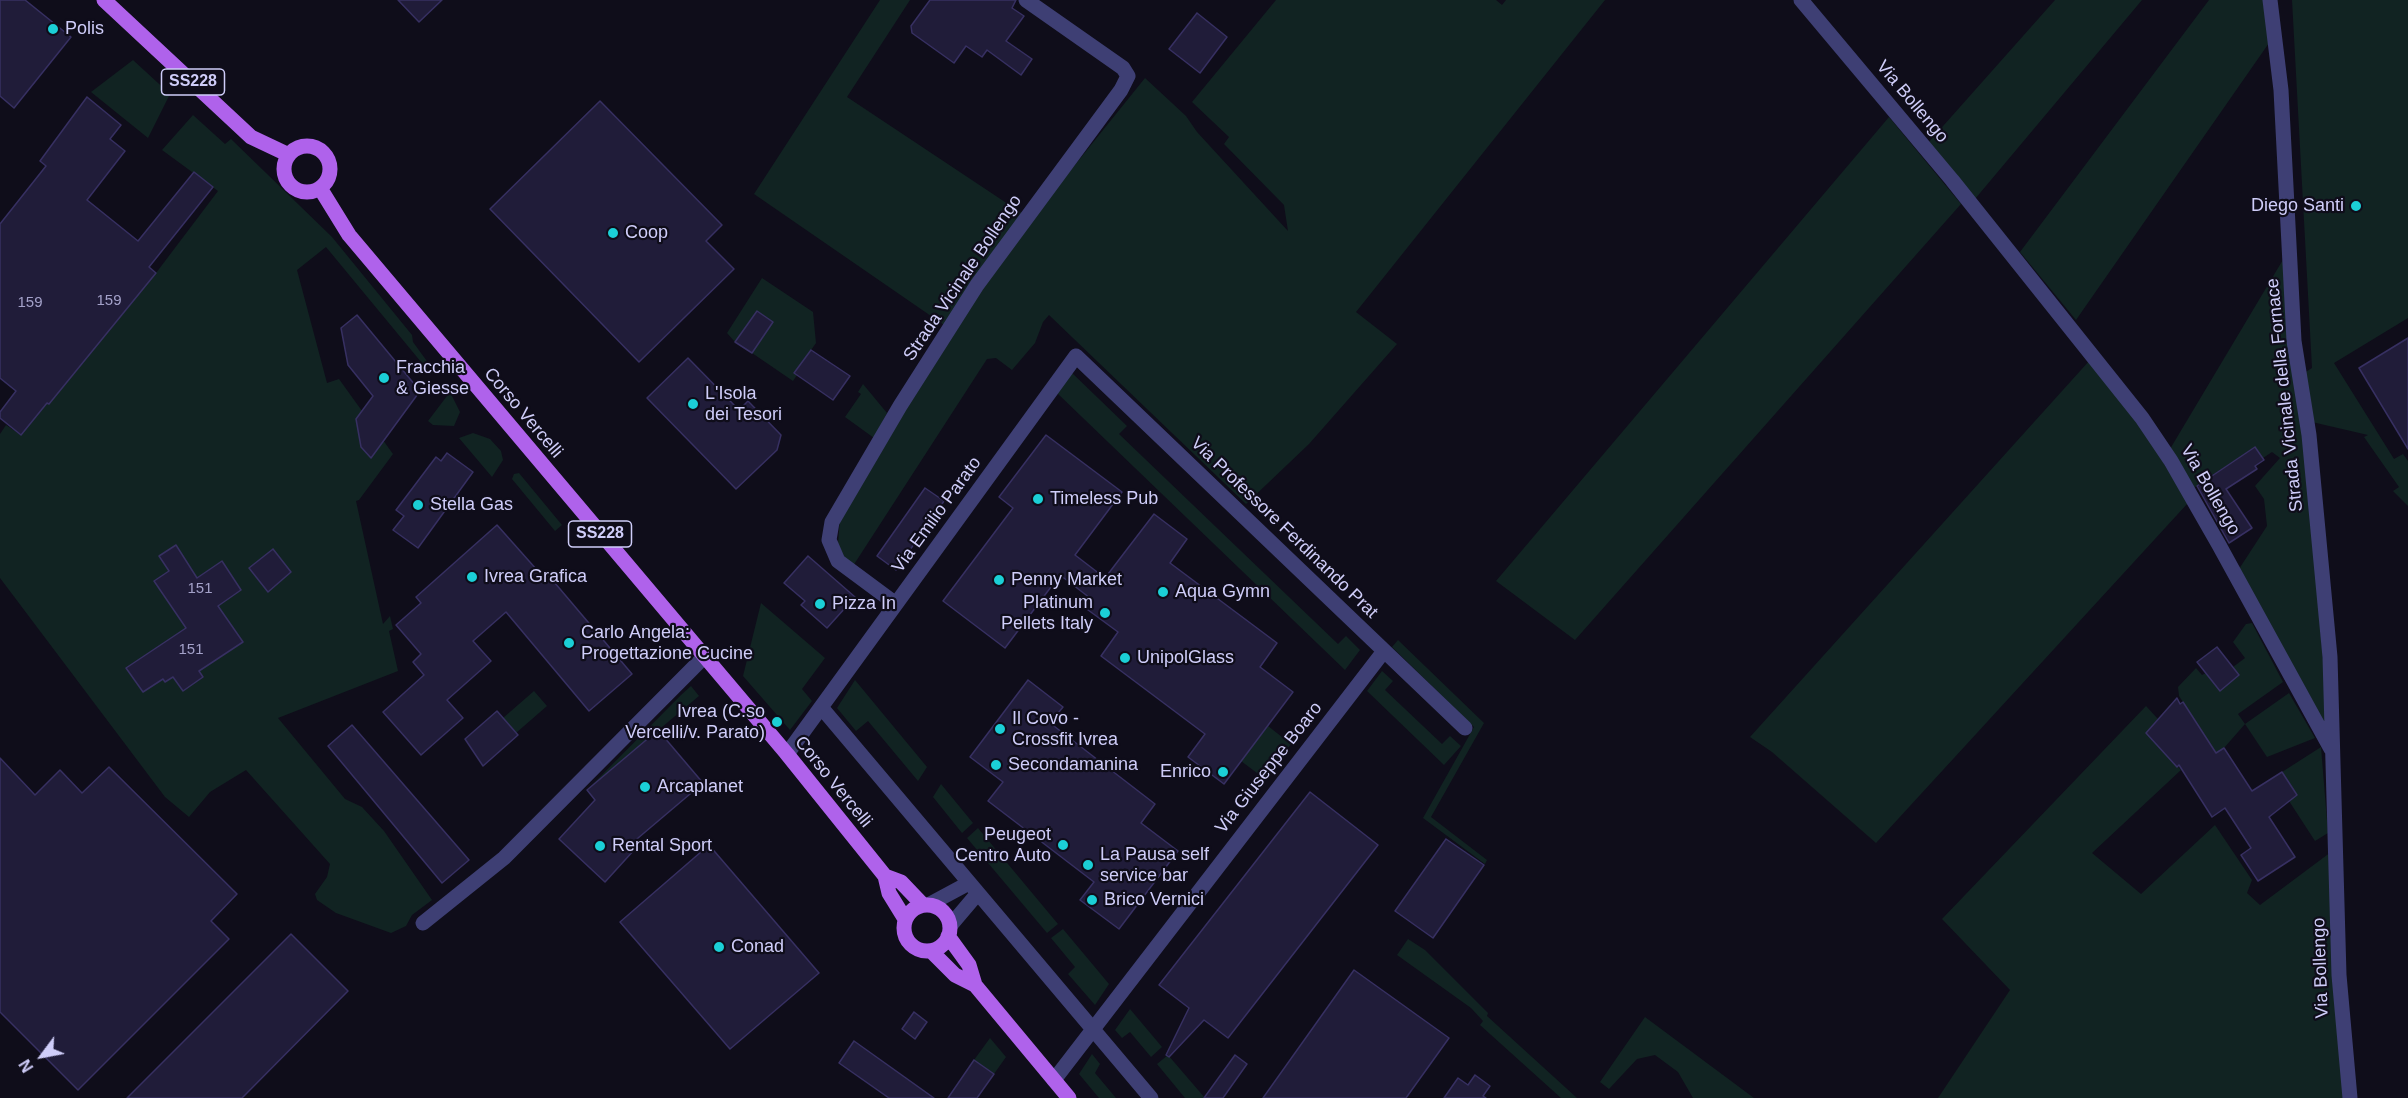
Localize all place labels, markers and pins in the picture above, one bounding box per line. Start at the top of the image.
place label: Polis [65,18,104,40]
marker: Polis [46,22,60,36]
place label: Diego Santi [2251,195,2344,217]
marker: Diego Santi [2349,199,2363,213]
place label: Coop [625,222,668,244]
marker: Coop [606,226,620,240]
place label: Fracchia & Giesse [396,357,469,400]
marker: Fracchia & Giesse [377,371,391,385]
place label: L'Isola dei Tesori [705,383,782,426]
marker: L'Isola dei Tesori [686,397,700,411]
place label: Timeless Pub [1050,488,1158,510]
marker: Timeless Pub [1031,492,1045,506]
place label: Stella Gas [430,494,513,516]
marker: Stella Gas [411,498,425,512]
place label: Ivrea Grafica [484,566,587,588]
place label: Penny Market [1011,569,1122,591]
marker: Ivrea Grafica [465,570,479,584]
marker: Penny Market [992,573,1006,587]
place label: Aqua Gymn [1175,581,1270,603]
marker: Aqua Gymn [1156,585,1170,599]
place label: Platinum Pellets Italy [1001,592,1093,634]
place label: Pizza In [832,593,896,615]
marker: Pizza In [813,597,827,611]
marker: Platinum Pellets Italy [1098,606,1112,620]
place label: Carlo Angela: Progettazione Cucine [581,622,753,664]
marker: Carlo Angela: Progettazione Cucine [562,636,576,650]
place label: UnipolGlass [1137,647,1234,669]
marker: UnipolGlass [1118,651,1132,665]
place label: Ivrea (C.so Vercelli/v. Parato) [625,701,765,744]
place label: Il Covo - Crossfit Ivrea [1012,708,1118,750]
marker: Ivrea (C.so Vercelli/v. Parato) [770,715,784,729]
marker: Il Covo - Crossfit Ivrea [993,722,1007,736]
place label: Secondamanina [1008,754,1138,776]
marker: Secondamanina [989,758,1003,772]
place label: Enrico [1160,761,1211,783]
marker: Enrico [1216,765,1230,779]
place label: Arcaplanet [657,776,743,798]
marker: Arcaplanet [638,780,652,794]
place label: Peugeot Centro Auto [955,824,1051,866]
place label: Rental Sport [612,835,712,857]
marker: Peugeot Centro Auto [1056,838,1070,852]
marker: Rental Sport [593,839,607,853]
place label: La Pausa self service bar [1100,844,1209,886]
marker: La Pausa self service bar [1081,858,1095,872]
place label: Brico Vernici [1104,889,1204,911]
marker: Brico Vernici [1085,893,1099,907]
place label: Conad [731,936,784,958]
marker: Conad [712,940,726,954]

